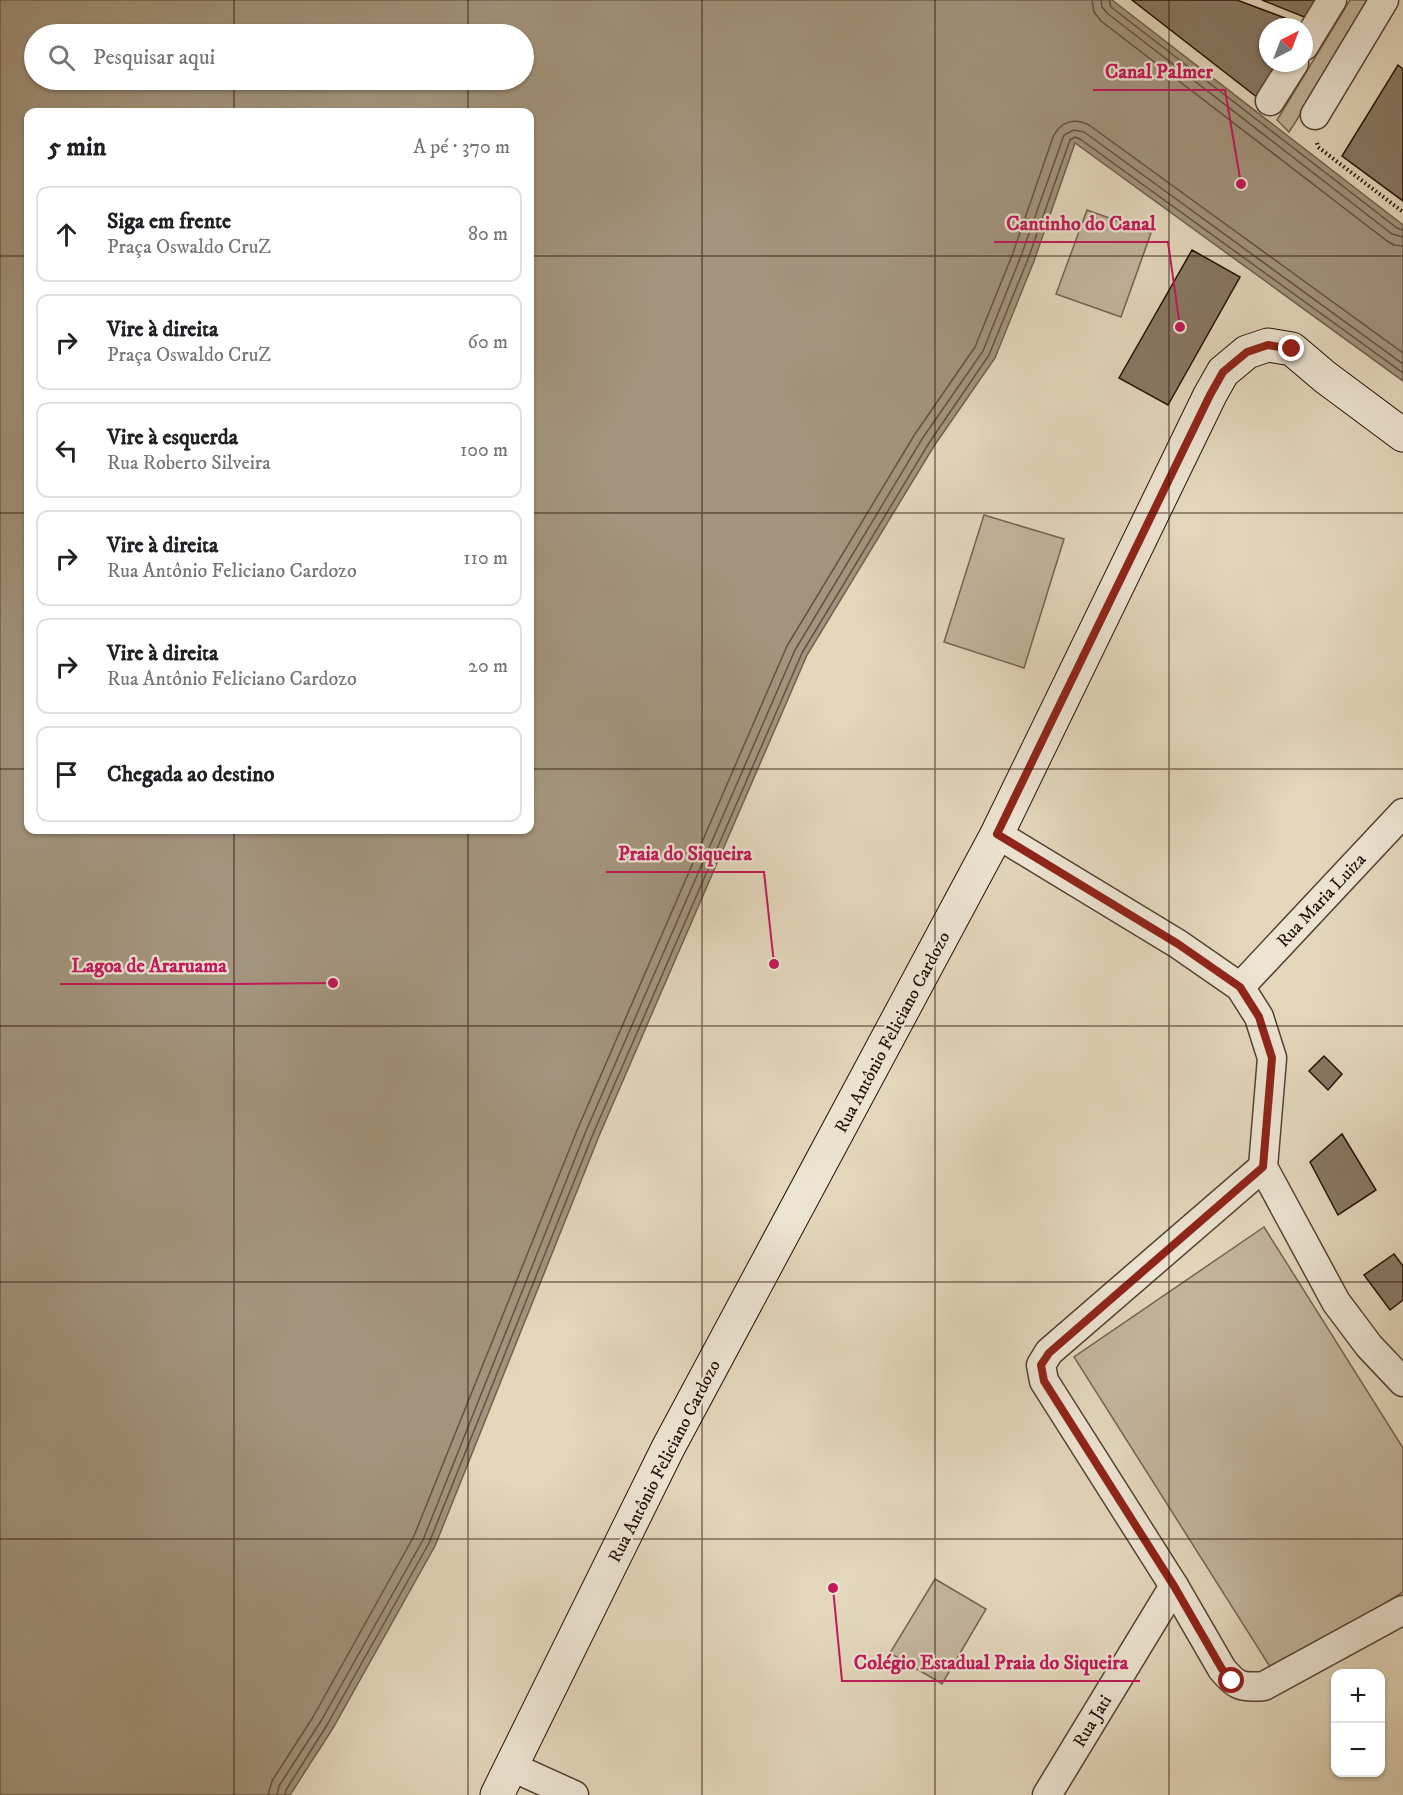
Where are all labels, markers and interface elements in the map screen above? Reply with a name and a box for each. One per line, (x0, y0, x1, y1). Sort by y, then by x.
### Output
north arrow (1259, 18, 1313, 72)
search box (24, 24, 534, 90)
icon: search (45, 41, 78, 74)
text: Pesquisar aqui (93, 44, 215, 71)
callout: Canal Palmer (1093, 52, 1225, 90)
text: Canal Palmer (1105, 60, 1213, 85)
text: 5 min (48, 131, 106, 164)
text: A pé · 370 m (413, 135, 510, 160)
callout: Cantinho do Canal (994, 204, 1168, 242)
text: Siga em frente (107, 208, 231, 235)
text: Cantinho do Canal (1006, 212, 1157, 237)
icon: ahead (50, 218, 83, 251)
text: 80 m (468, 222, 508, 247)
text: Praça Oswaldo CruZ (107, 235, 271, 260)
text: Vire à direita (107, 316, 218, 343)
icon: right (50, 326, 83, 359)
text: 60 m (468, 330, 508, 355)
route end (1278, 335, 1304, 361)
text: Praça Oswaldo CruZ (107, 343, 271, 368)
text: Vire à esquerda (107, 424, 238, 451)
icon: left (50, 434, 83, 467)
text: 100 m (460, 438, 508, 463)
text: Rua Roberto Silveira (107, 451, 271, 476)
text: Vire à direita (107, 532, 218, 559)
icon: right (50, 542, 83, 575)
text: 110 m (463, 546, 508, 571)
text: Rua Antônio Feliciano Cardozo (107, 559, 357, 584)
text: Vire à direita (107, 640, 218, 667)
icon: right (50, 650, 83, 683)
text: 20 m (468, 654, 508, 679)
text: Rua Antônio Feliciano Cardozo (107, 667, 357, 692)
icon: arrive (50, 758, 83, 791)
text: Chegada ao destino (107, 761, 274, 788)
callout: Praia do Siqueira (606, 834, 764, 872)
text: Praia do Siqueira (618, 842, 753, 867)
street label: Rua Maria Luiza (1272, 849, 1371, 952)
street label: Rua Antônio Feliciano Cardozo (830, 928, 955, 1137)
callout: Lagoa de Araruama (60, 946, 239, 984)
text: Lagoa de Araruama (71, 954, 227, 979)
street label: Rua Antônio Feliciano Cardozo (604, 1356, 726, 1567)
callout: Colégio Estadual Praia do Siqueira (842, 1643, 1140, 1681)
text: Colégio Estadual Praia do Siqueira (854, 1651, 1129, 1676)
route start (1218, 1667, 1244, 1693)
map controls (1331, 1669, 1385, 1777)
button: + (1331, 1669, 1385, 1723)
street label: Rua Jati (1069, 1691, 1117, 1752)
button: − (1331, 1723, 1385, 1777)

